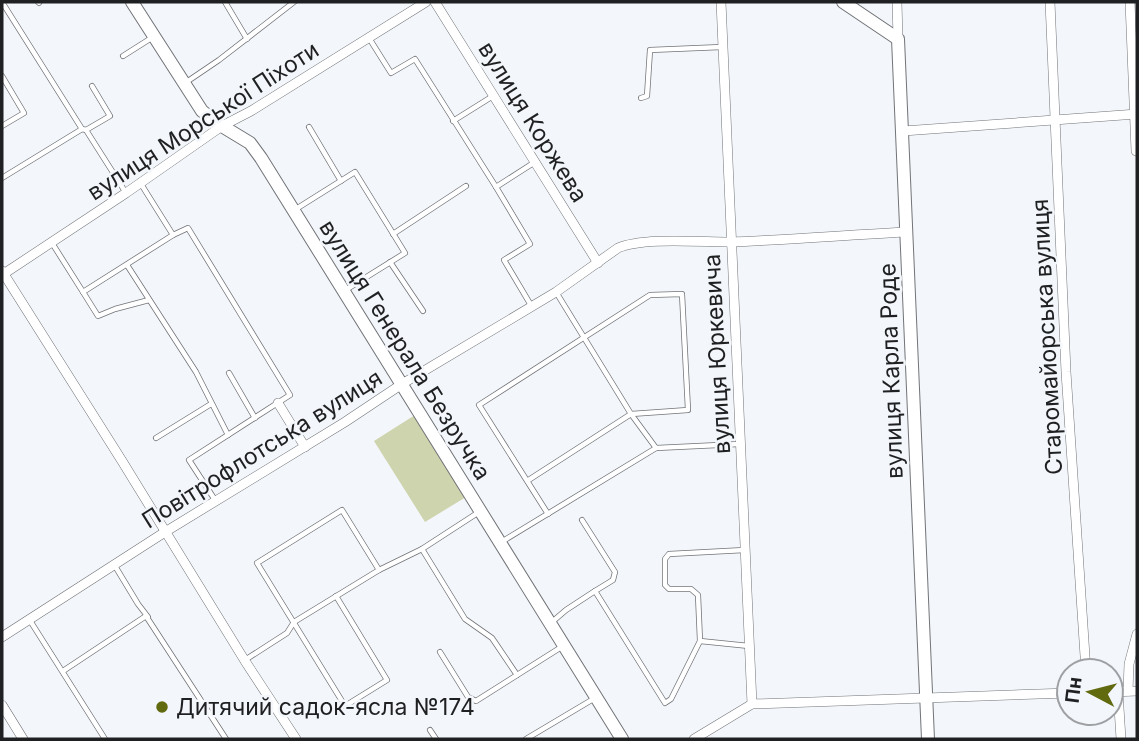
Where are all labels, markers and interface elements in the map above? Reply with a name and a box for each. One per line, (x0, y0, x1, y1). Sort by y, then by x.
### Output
street label: вулиця Морської Піхоти (82, 36, 324, 206)
street label: вулиця Коржева (472, 37, 594, 207)
street label: Старомайорська вулиця (1026, 198, 1068, 476)
street label: вулиця Генерала Безручка (313, 215, 497, 485)
street label: вулиця Юркевича (698, 253, 736, 455)
street label: вулиця Карла Роде (873, 263, 909, 479)
street label: Повітрофлотська вулиця (137, 364, 387, 534)
north arrow (1055, 657, 1125, 727)
text: Пн (1061, 676, 1087, 704)
place label: Дитячий садок-ясла №174 (176, 693, 475, 721)
marker: Дитячий садок-ясла №174 (154, 699, 170, 715)

